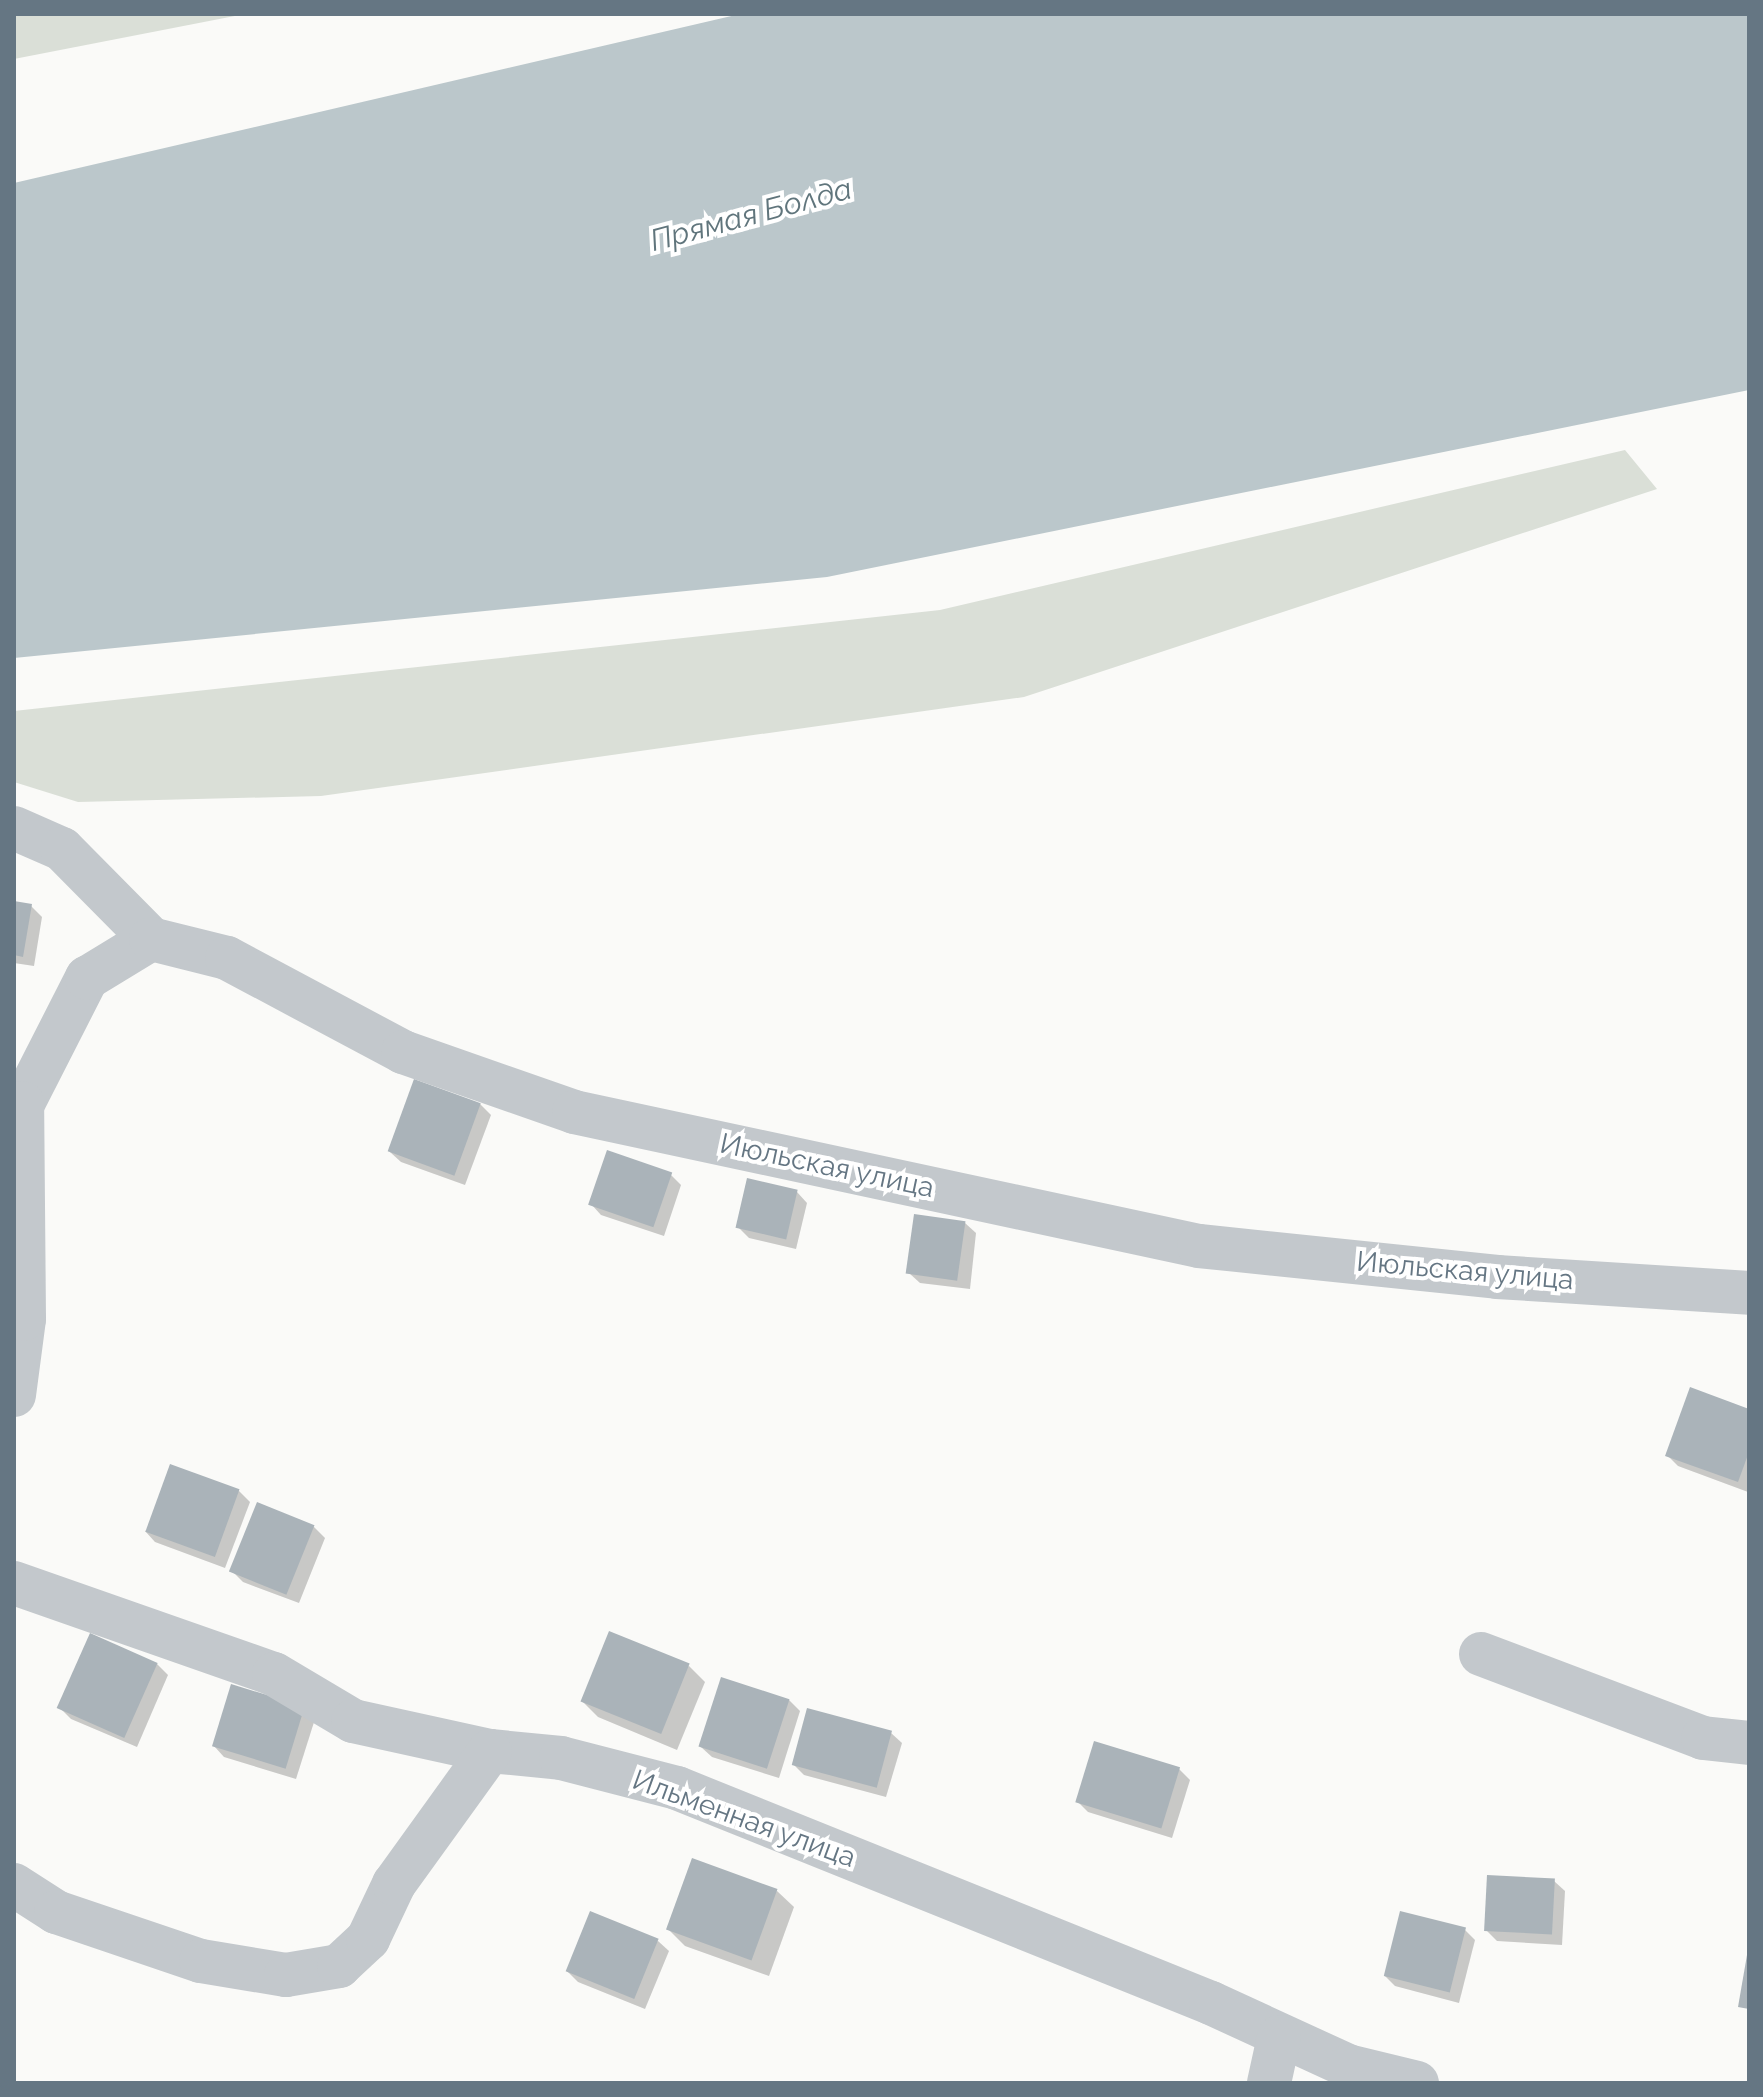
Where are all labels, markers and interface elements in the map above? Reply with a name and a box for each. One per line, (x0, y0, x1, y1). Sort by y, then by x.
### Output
water label: Прямая Болда (646, 171, 856, 259)
street label: Июльская улица (717, 1127, 937, 1205)
street label: Июльская улица (1355, 1245, 1575, 1297)
street label: Ильменная улица (628, 1763, 860, 1875)

